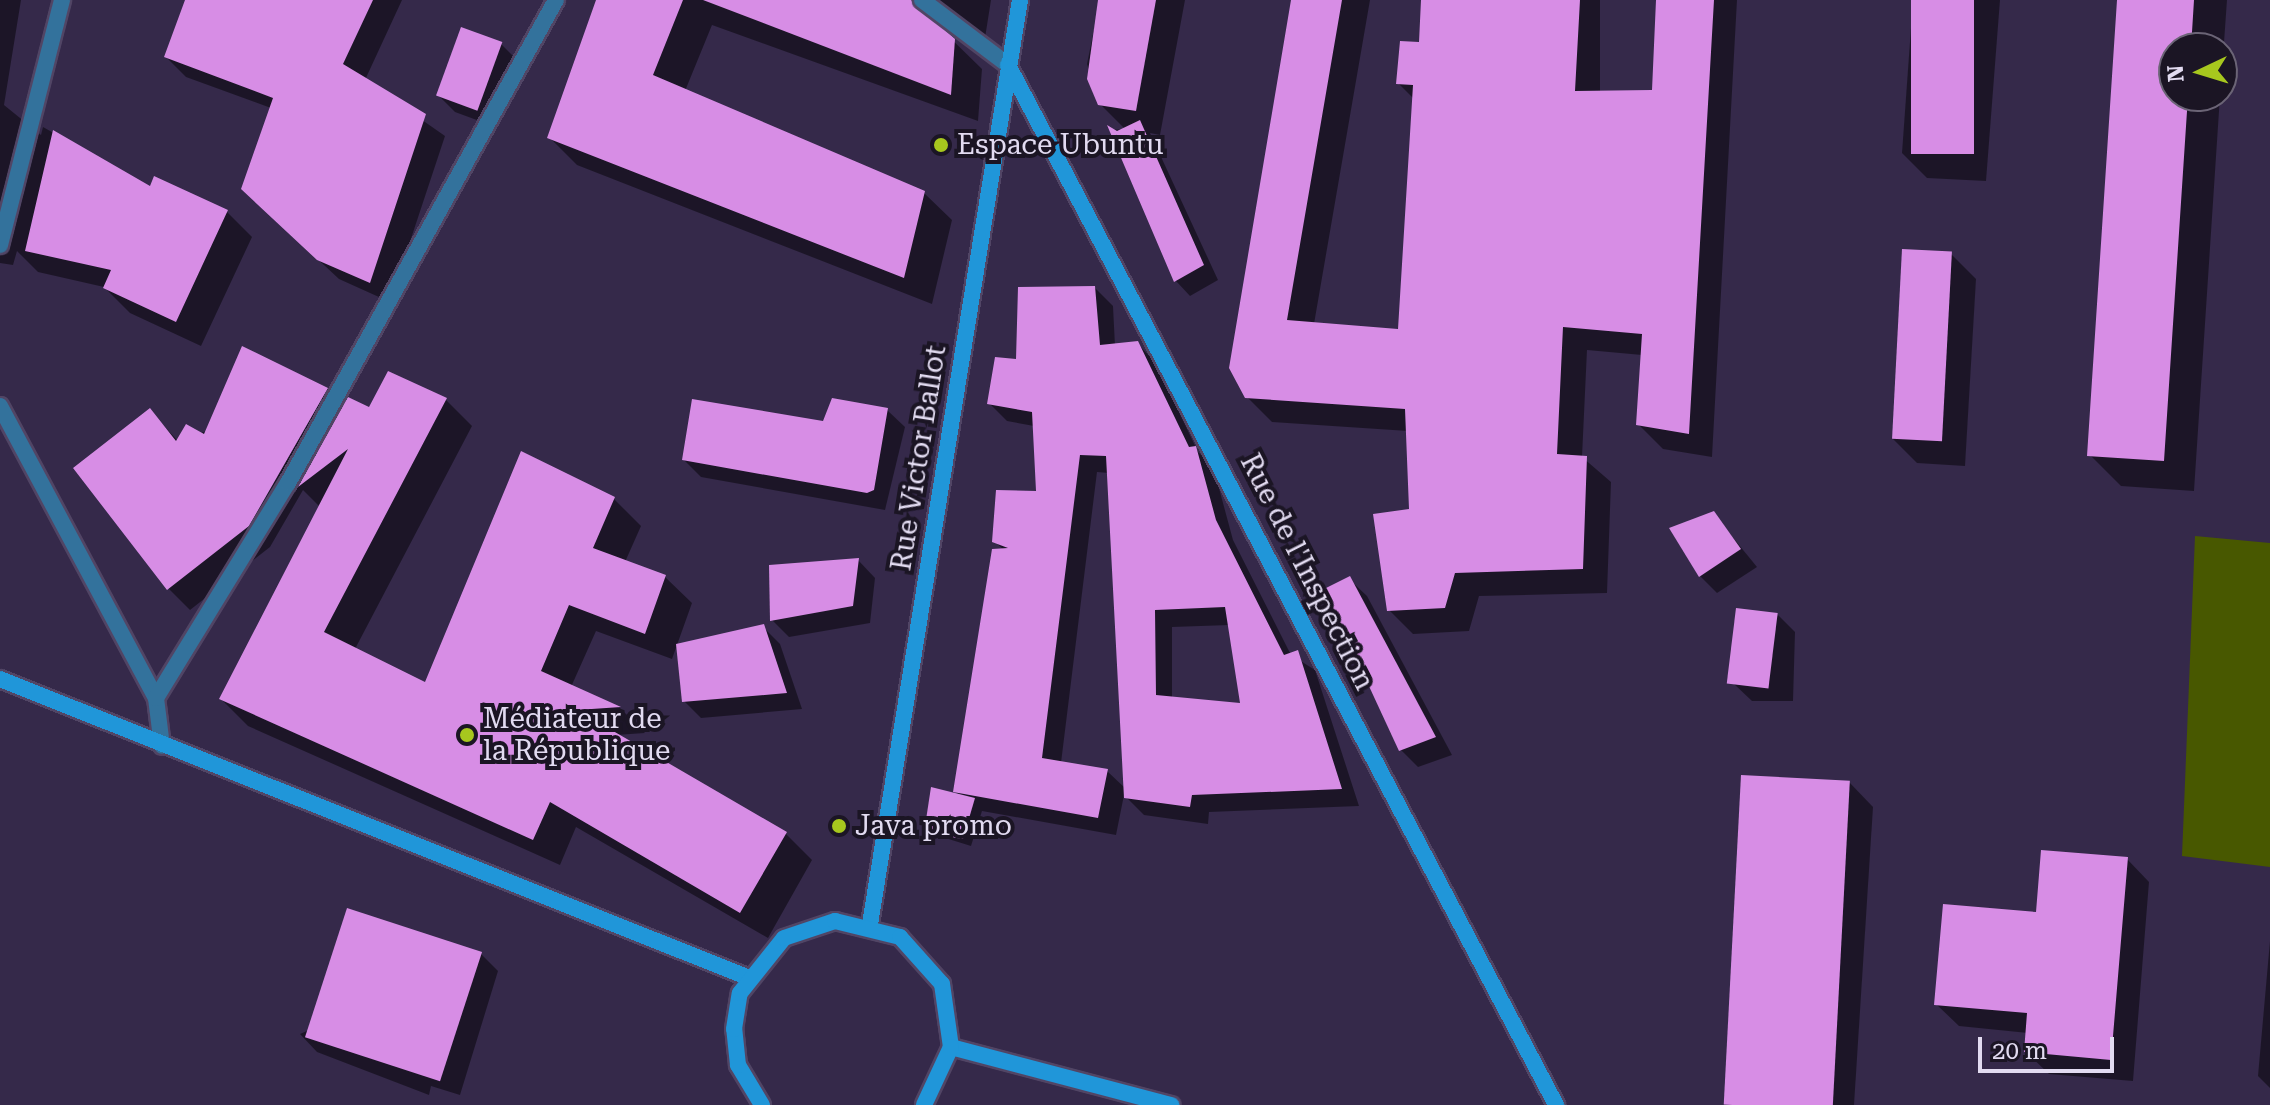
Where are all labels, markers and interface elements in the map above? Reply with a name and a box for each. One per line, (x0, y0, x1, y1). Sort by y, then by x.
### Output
north arrow (2158, 32, 2238, 112)
text: N (2162, 64, 2189, 83)
place label: Espace Ubuntu (957, 128, 1164, 162)
marker: Espace Ubuntu (932, 136, 950, 154)
street label: Rue Victor Ballot (885, 343, 953, 573)
street label: Rue de l'Inspection (1233, 448, 1381, 696)
place label: Médiateur de la République (483, 702, 670, 768)
marker: Médiateur de la République (458, 726, 476, 744)
place label: Java promo (855, 809, 1012, 843)
marker: Java promo (830, 817, 848, 835)
scale bar (1982, 1021, 2118, 1071)
text: 20 m (1992, 1037, 2047, 1065)

